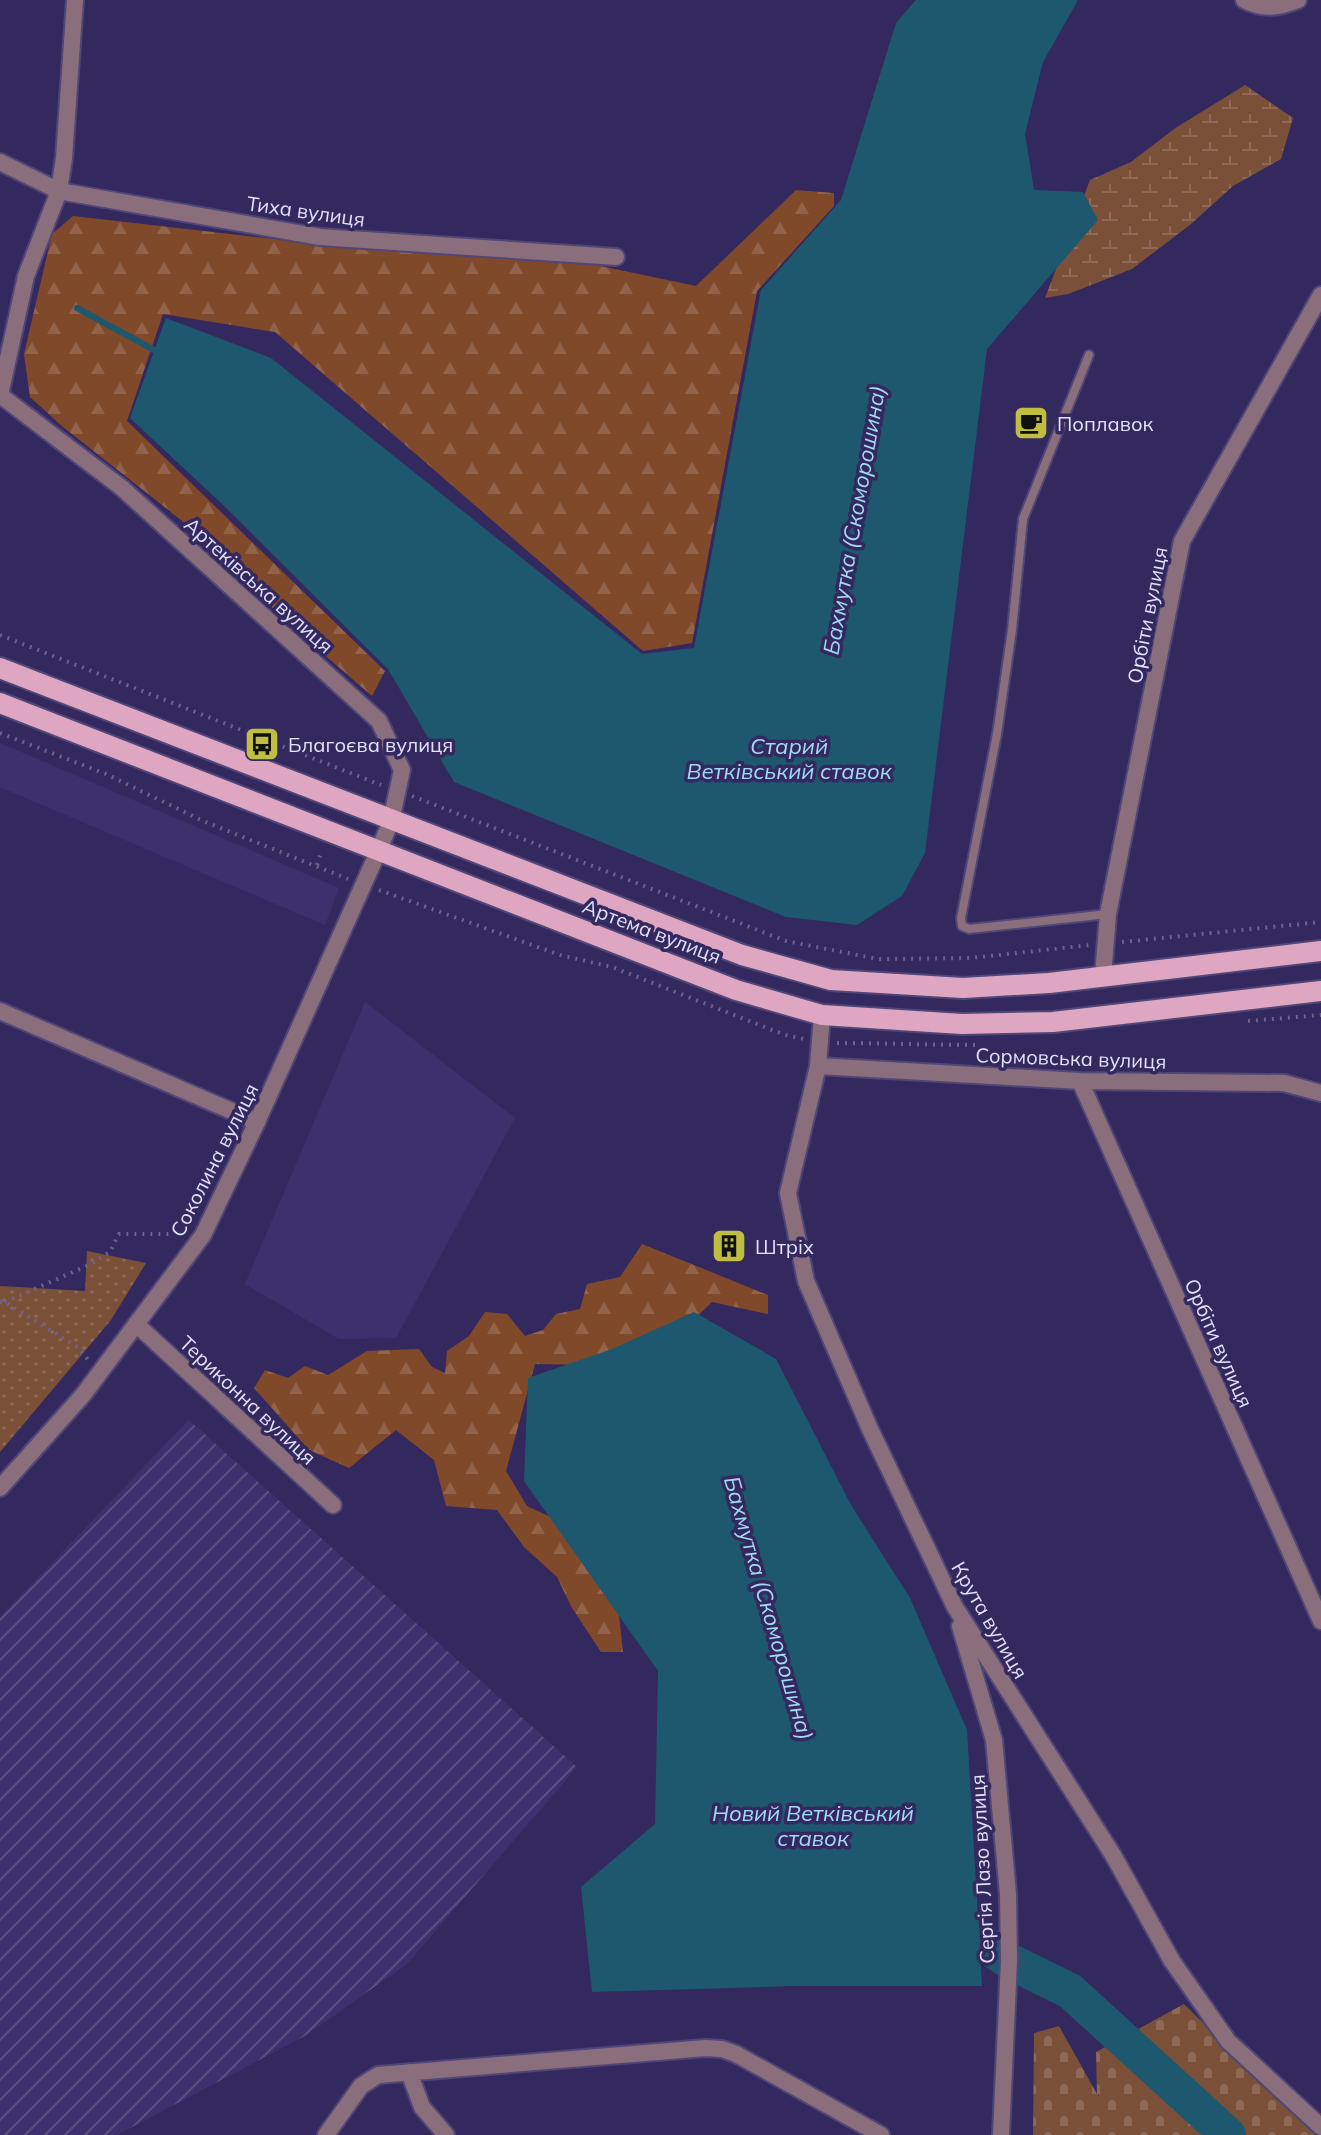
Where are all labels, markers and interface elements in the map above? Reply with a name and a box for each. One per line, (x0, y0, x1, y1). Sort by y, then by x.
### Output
street label: Тиха вулиця (245, 190, 367, 232)
water label: Бахмутка (Скоморошина) (817, 383, 891, 657)
cafe icon: Поплавок (1012, 404, 1050, 442)
place label: Поплавок (1057, 411, 1154, 436)
street label: Артеківська вулиця (180, 512, 338, 658)
street label: Орбіти вулиця (1121, 545, 1173, 685)
bus stop icon: Благоєва вулиця (243, 725, 281, 763)
place label: Благоєва вулиця (288, 732, 453, 757)
water label: Старий Ветківський ставок (686, 732, 893, 785)
street label: Артема вулиця (579, 893, 725, 969)
street label: Сормовська вулиця (975, 1042, 1167, 1074)
street label: Соколина вулиця (165, 1079, 263, 1241)
building icon: Штріх (710, 1227, 748, 1265)
place label: Штріх (755, 1234, 814, 1259)
street label: Орбіти вулиця (1179, 1275, 1259, 1411)
street label: Териконна вулиця (175, 1330, 321, 1470)
water label: Бахмутка (Скоморошина) (718, 1473, 820, 1743)
street label: Крута вулиця (946, 1557, 1034, 1683)
street label: Сергія Лазо вулиця (965, 1774, 999, 1964)
water label: Новий Ветківський ставок (712, 1799, 914, 1852)

